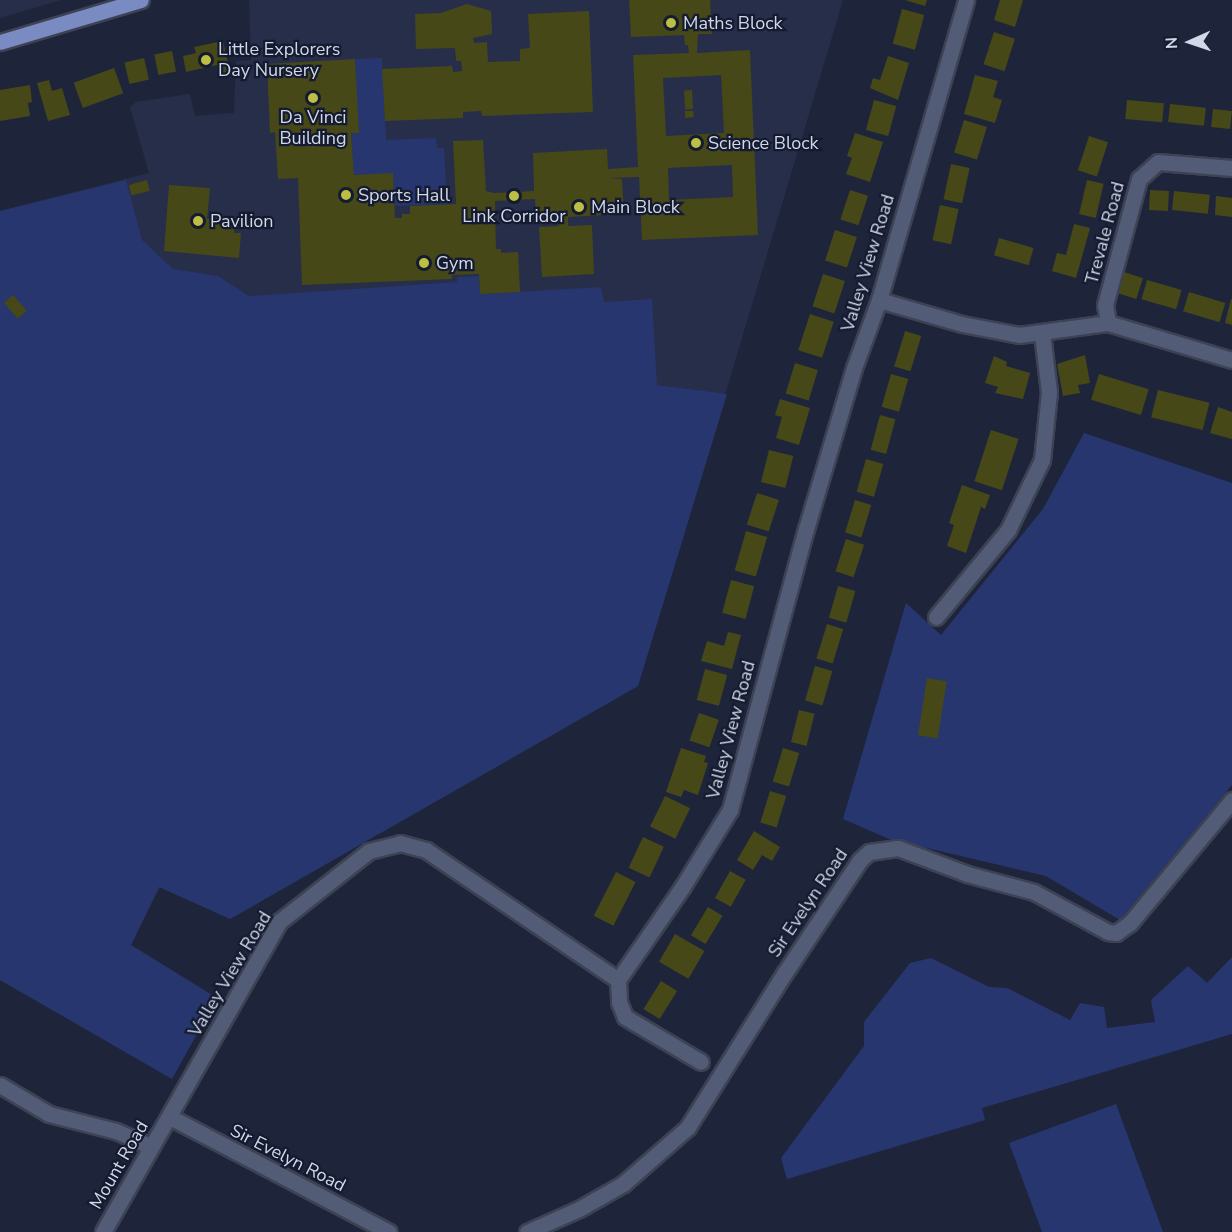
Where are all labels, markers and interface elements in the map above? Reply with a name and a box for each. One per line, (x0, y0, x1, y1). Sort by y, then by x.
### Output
place label: Maths Block (683, 12, 782, 34)
north arrow (1160, 12, 1220, 72)
marker: Maths Block (664, 16, 678, 30)
text: N (1161, 36, 1183, 49)
place label: Little Explorers Day Nursery (218, 39, 340, 82)
marker: Little Explorers Day Nursery (199, 53, 213, 67)
marker: Da Vinci Building (306, 91, 320, 105)
place label: Da Vinci Building (279, 107, 347, 150)
place label: Science Block (708, 132, 818, 154)
marker: Science Block (689, 136, 703, 150)
street label: Trevale Road (1081, 179, 1129, 287)
place label: Sports Hall (358, 184, 450, 206)
marker: Sports Hall (339, 188, 353, 202)
marker: Link Corridor (507, 189, 521, 203)
street label: Valley View Road (837, 192, 899, 334)
place label: Main Block (591, 196, 680, 218)
marker: Main Block (572, 200, 586, 214)
place label: Link Corridor (462, 205, 566, 227)
place label: Pavilion (210, 210, 274, 232)
marker: Pavilion (191, 214, 205, 228)
place label: Gym (436, 252, 474, 274)
marker: Gym (417, 256, 431, 270)
street label: Valley View Road (702, 658, 760, 802)
street label: Sir Evelyn Road (764, 845, 852, 961)
street label: Valley View Road (184, 907, 276, 1041)
street label: Mount Road (85, 1117, 153, 1213)
street label: Sir Evelyn Road (227, 1120, 349, 1196)

